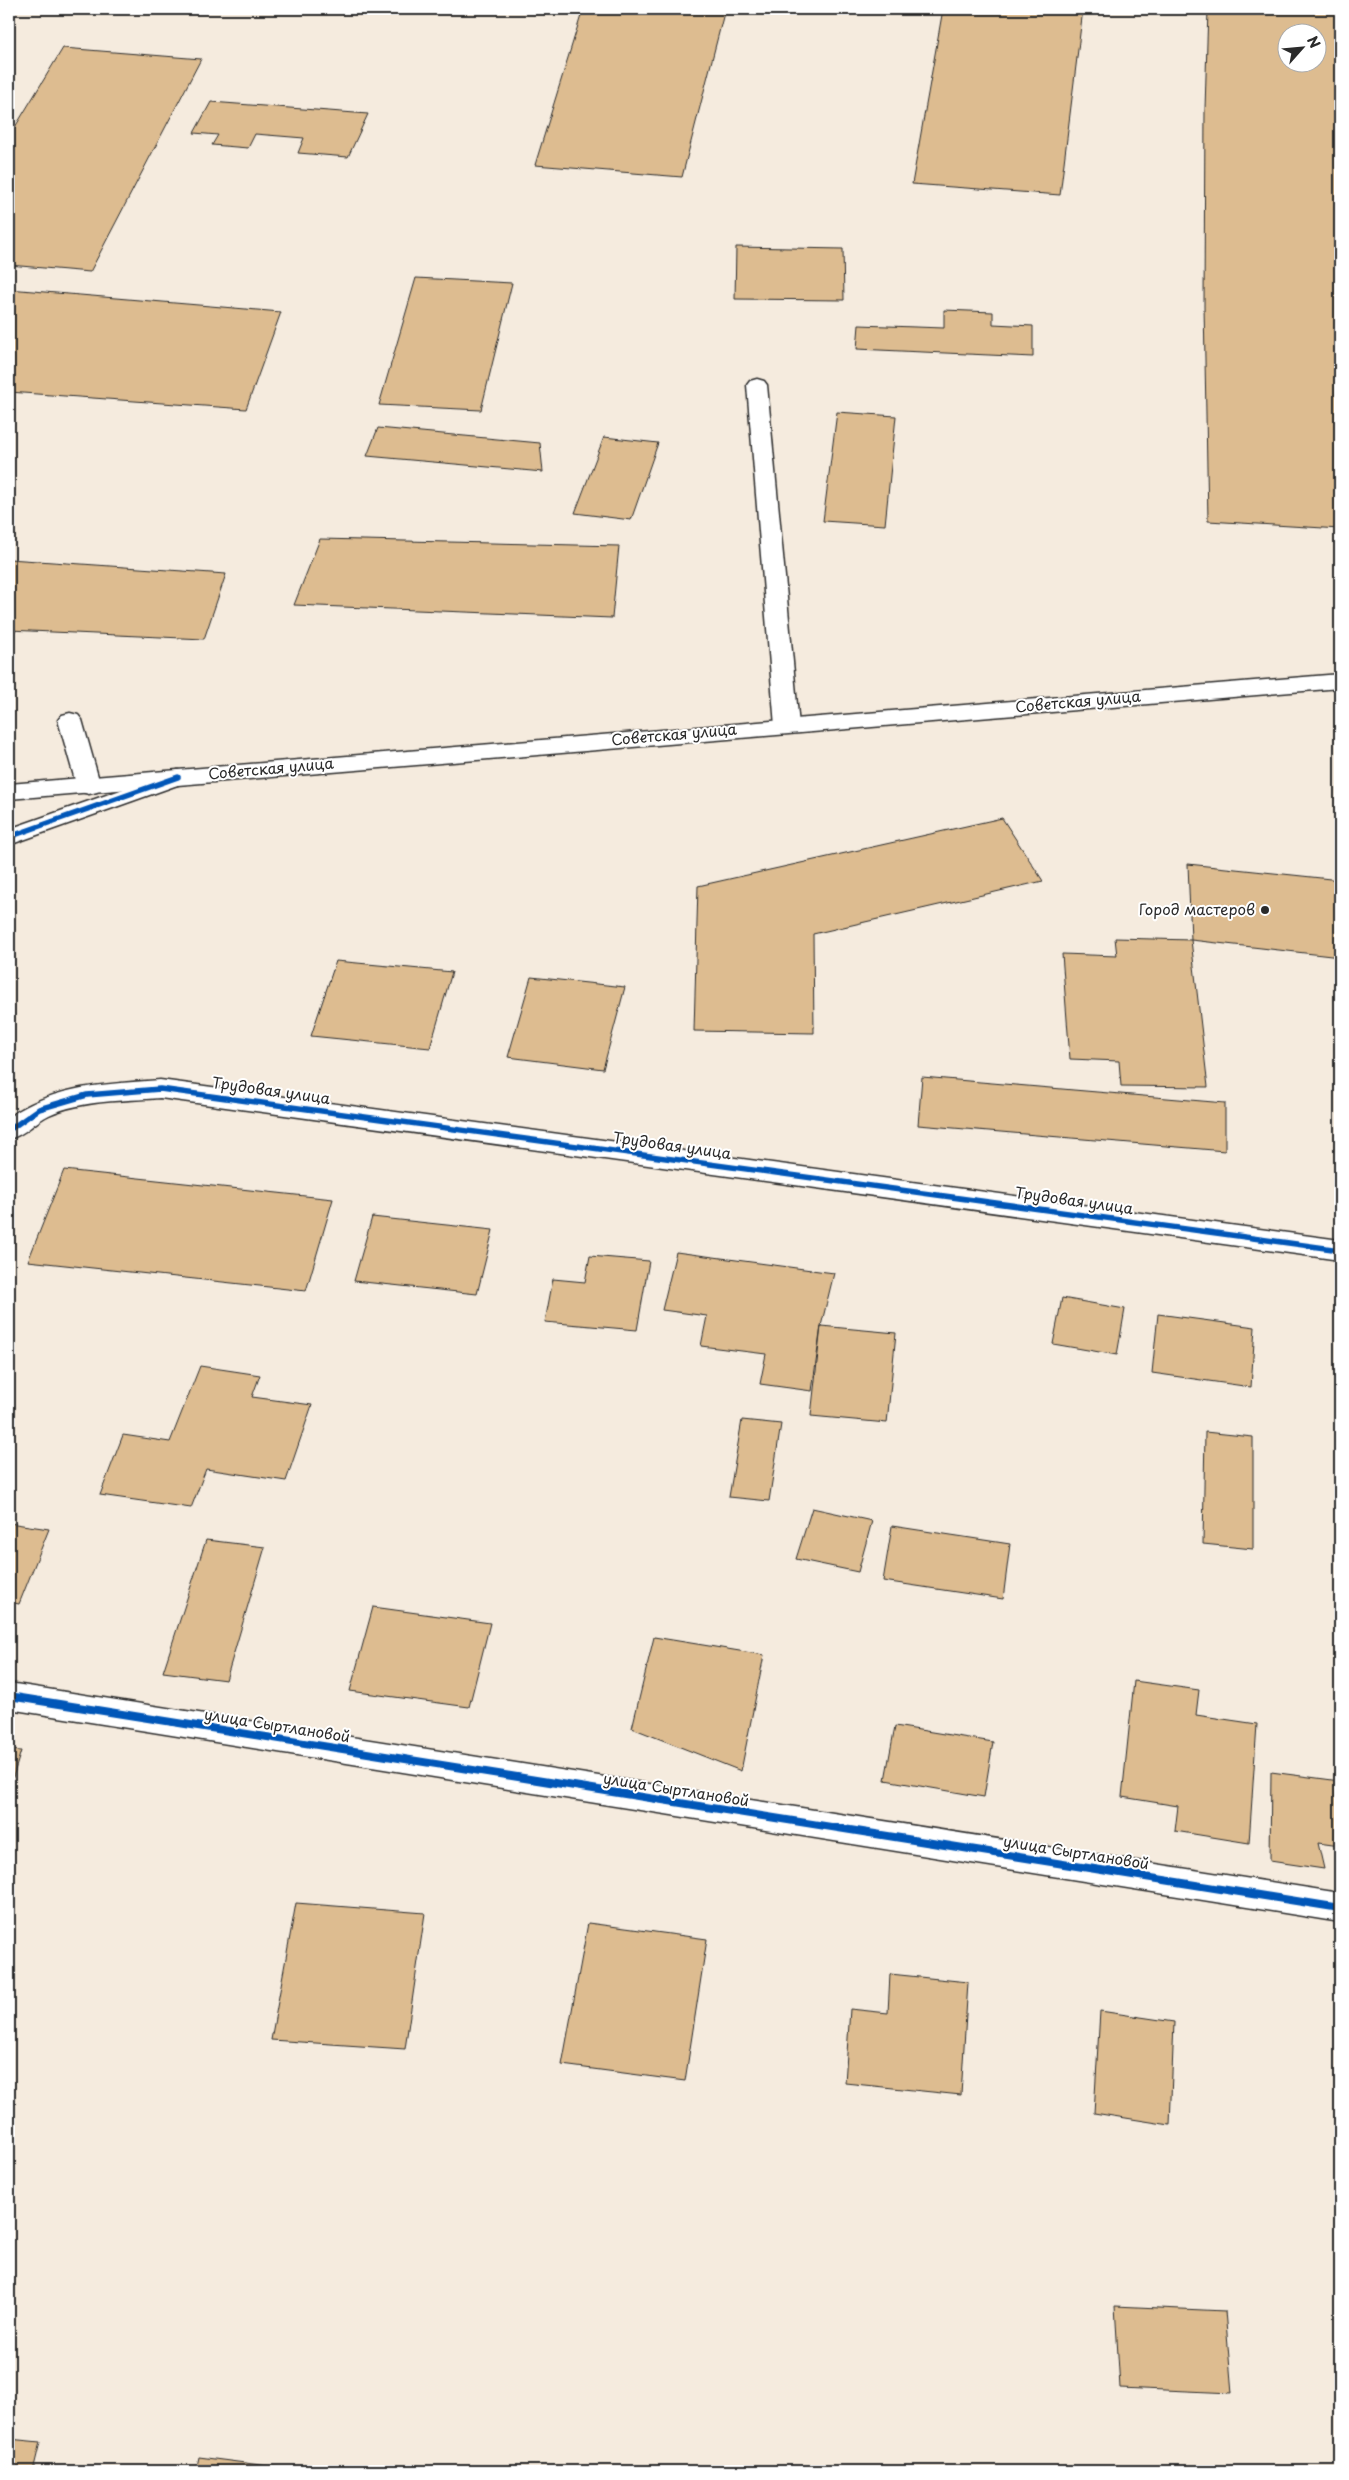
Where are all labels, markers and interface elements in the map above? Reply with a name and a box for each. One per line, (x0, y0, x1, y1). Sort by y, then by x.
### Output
north arrow (1276, 22, 1326, 72)
text: N (1302, 32, 1326, 52)
street label: Советская улица (1014, 684, 1142, 717)
street label: Советская улица (610, 717, 738, 750)
street label: Советская улица (207, 751, 335, 784)
place label: Город мастеров (1139, 897, 1255, 920)
marker: Город мастеров (1259, 904, 1271, 916)
street label: Трудовая улица (211, 1070, 332, 1109)
street label: Трудовая улица (612, 1125, 733, 1164)
street label: Трудовая улица (1014, 1180, 1135, 1219)
street label: улица Сыртлановой (203, 1702, 352, 1747)
street label: улица Сыртлановой (602, 1766, 751, 1811)
street label: улица Сыртлановой (1002, 1829, 1151, 1874)

